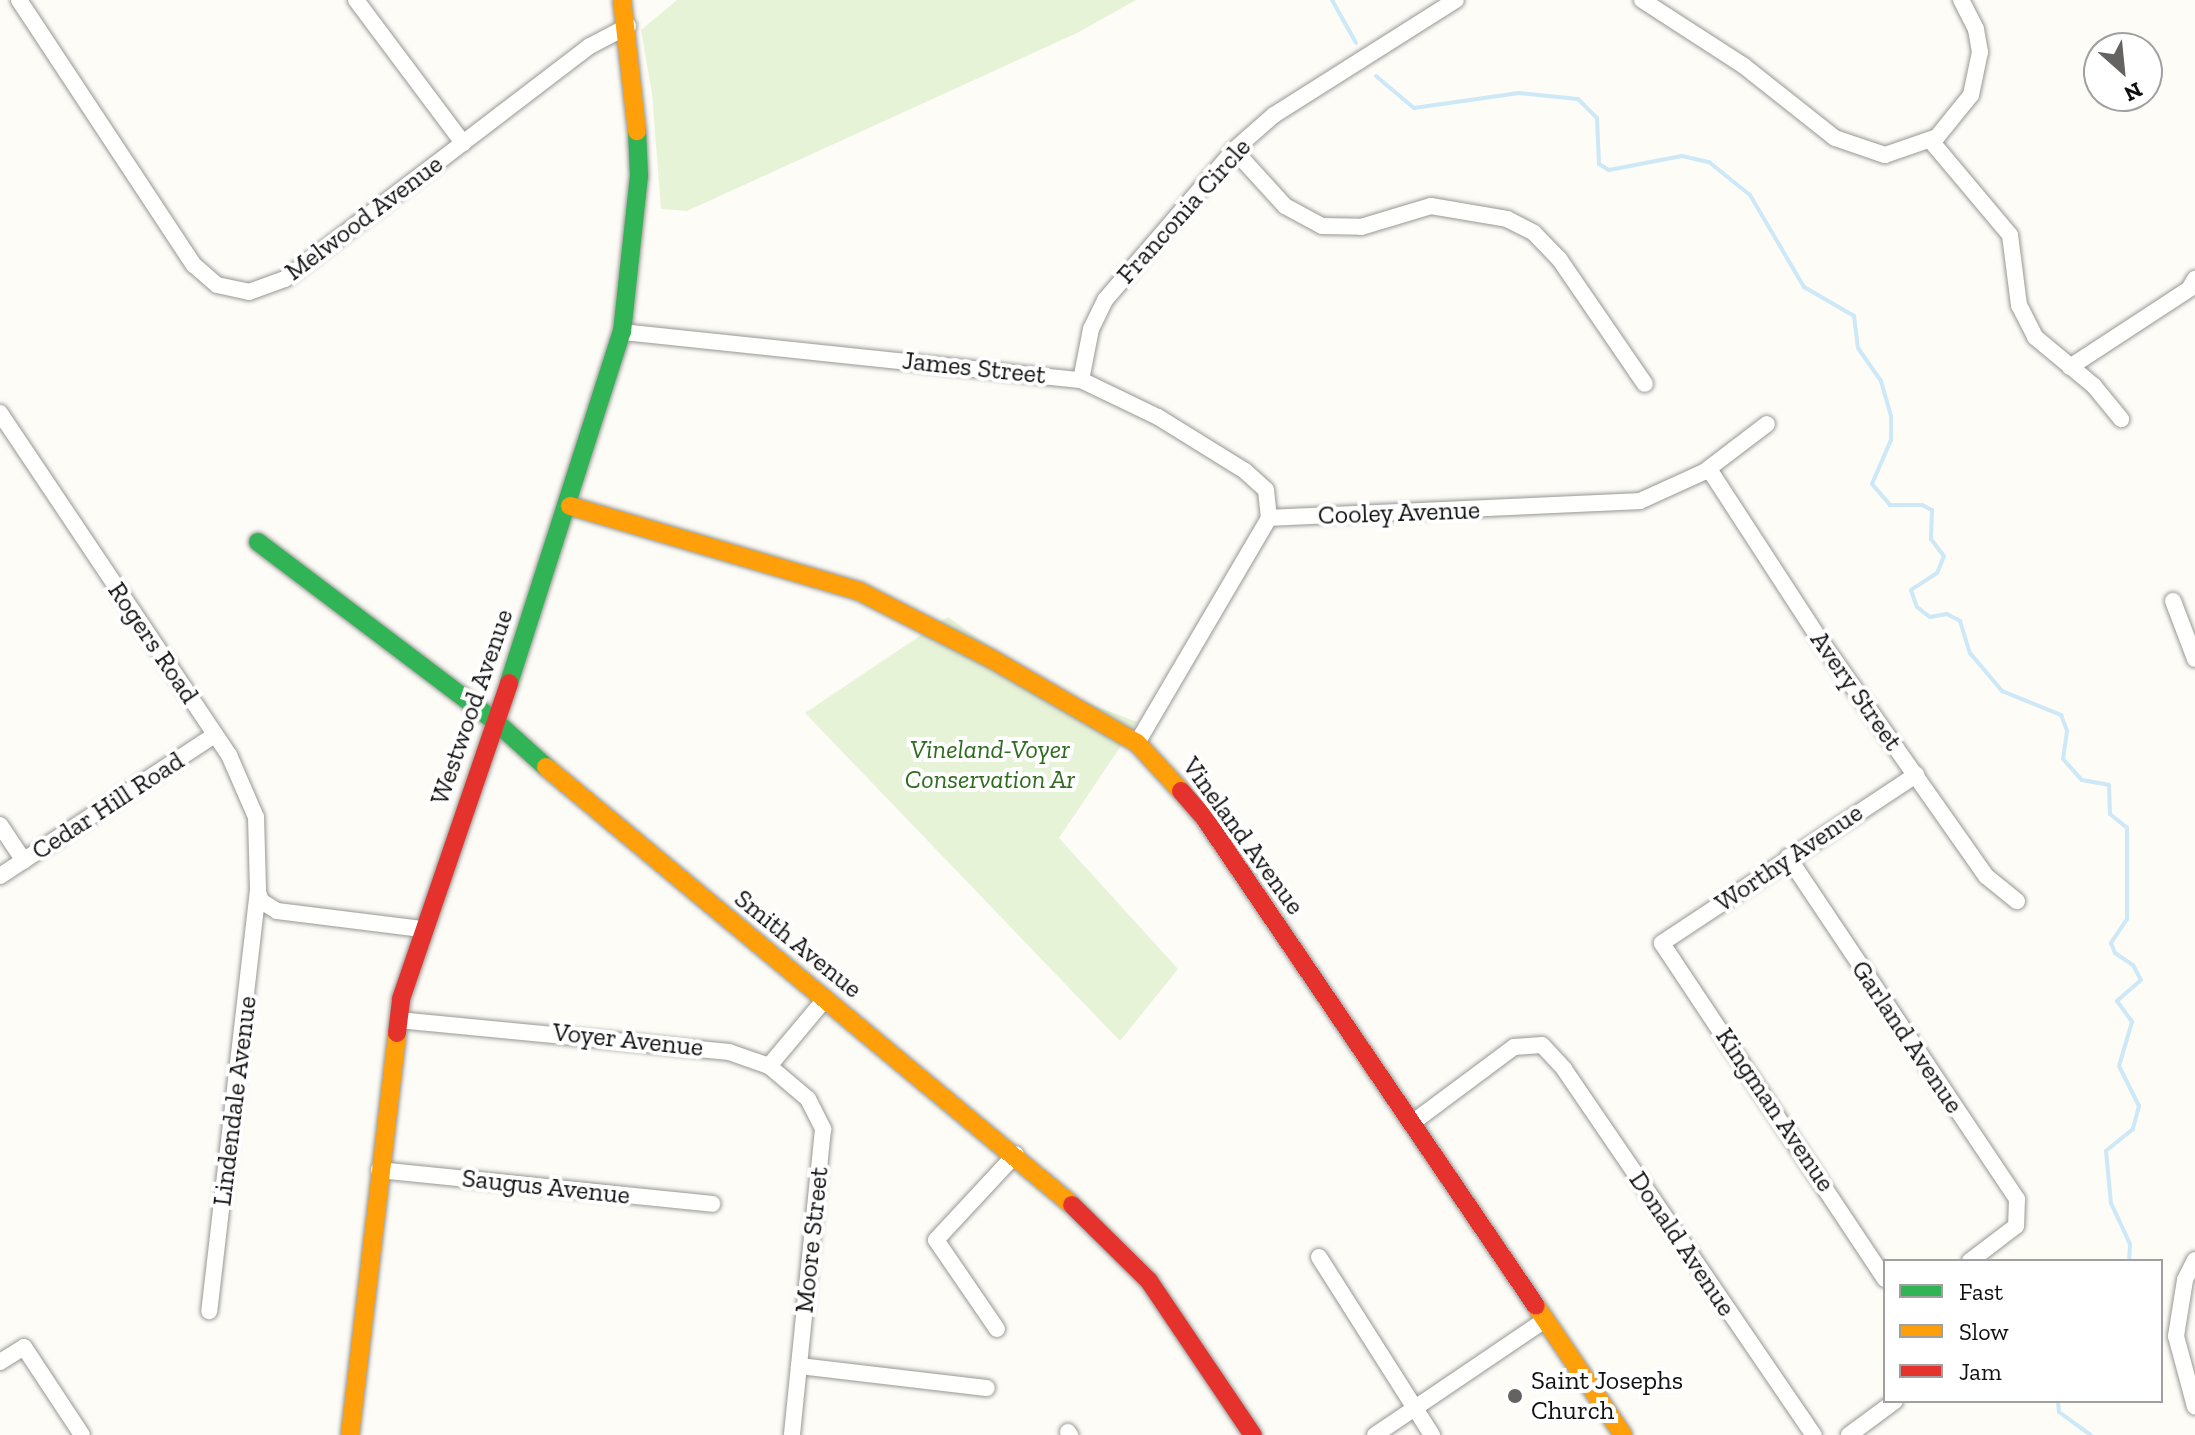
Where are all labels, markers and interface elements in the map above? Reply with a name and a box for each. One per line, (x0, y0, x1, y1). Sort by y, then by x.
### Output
north arrow (2083, 32, 2163, 112)
text: N (2120, 76, 2147, 108)
street label: Franconia Circle (1111, 132, 1257, 290)
street label: Melwood Avenue (279, 148, 449, 288)
street label: James Street (901, 345, 1047, 391)
street label: Cooley Avenue (1317, 495, 1481, 531)
street label: Rogers Road (101, 576, 205, 710)
street label: Westwood Avenue (424, 605, 520, 809)
street label: Avery Street (1803, 625, 1909, 757)
park label: Vineland-Voyer Conservation Ar (904, 734, 1076, 796)
street label: Cedar Hill Road (26, 745, 190, 867)
street label: Vineland Avenue (1175, 751, 1311, 921)
street label: Worthy Avenue (1709, 797, 1869, 919)
street label: Smith Avenue (728, 883, 868, 1005)
street label: Garland Avenue (1844, 954, 1970, 1120)
street label: Lindendale Avenue (207, 994, 263, 1208)
street label: Voyer Avenue (551, 1017, 705, 1063)
street label: Kingman Avenue (1709, 1022, 1841, 1198)
street label: Saugus Avenue (460, 1163, 632, 1211)
street label: Moore Street (789, 1165, 835, 1315)
street label: Donald Avenue (1622, 1165, 1742, 1323)
legend (1883, 1259, 2163, 1403)
text: Fast (1959, 1277, 2003, 1306)
text: Slow (1959, 1317, 2009, 1346)
text: Jam (1959, 1357, 2002, 1386)
place label: Saint Josephs Church (1531, 1365, 1684, 1426)
marker: Saint Josephs Church (1506, 1387, 1524, 1405)

